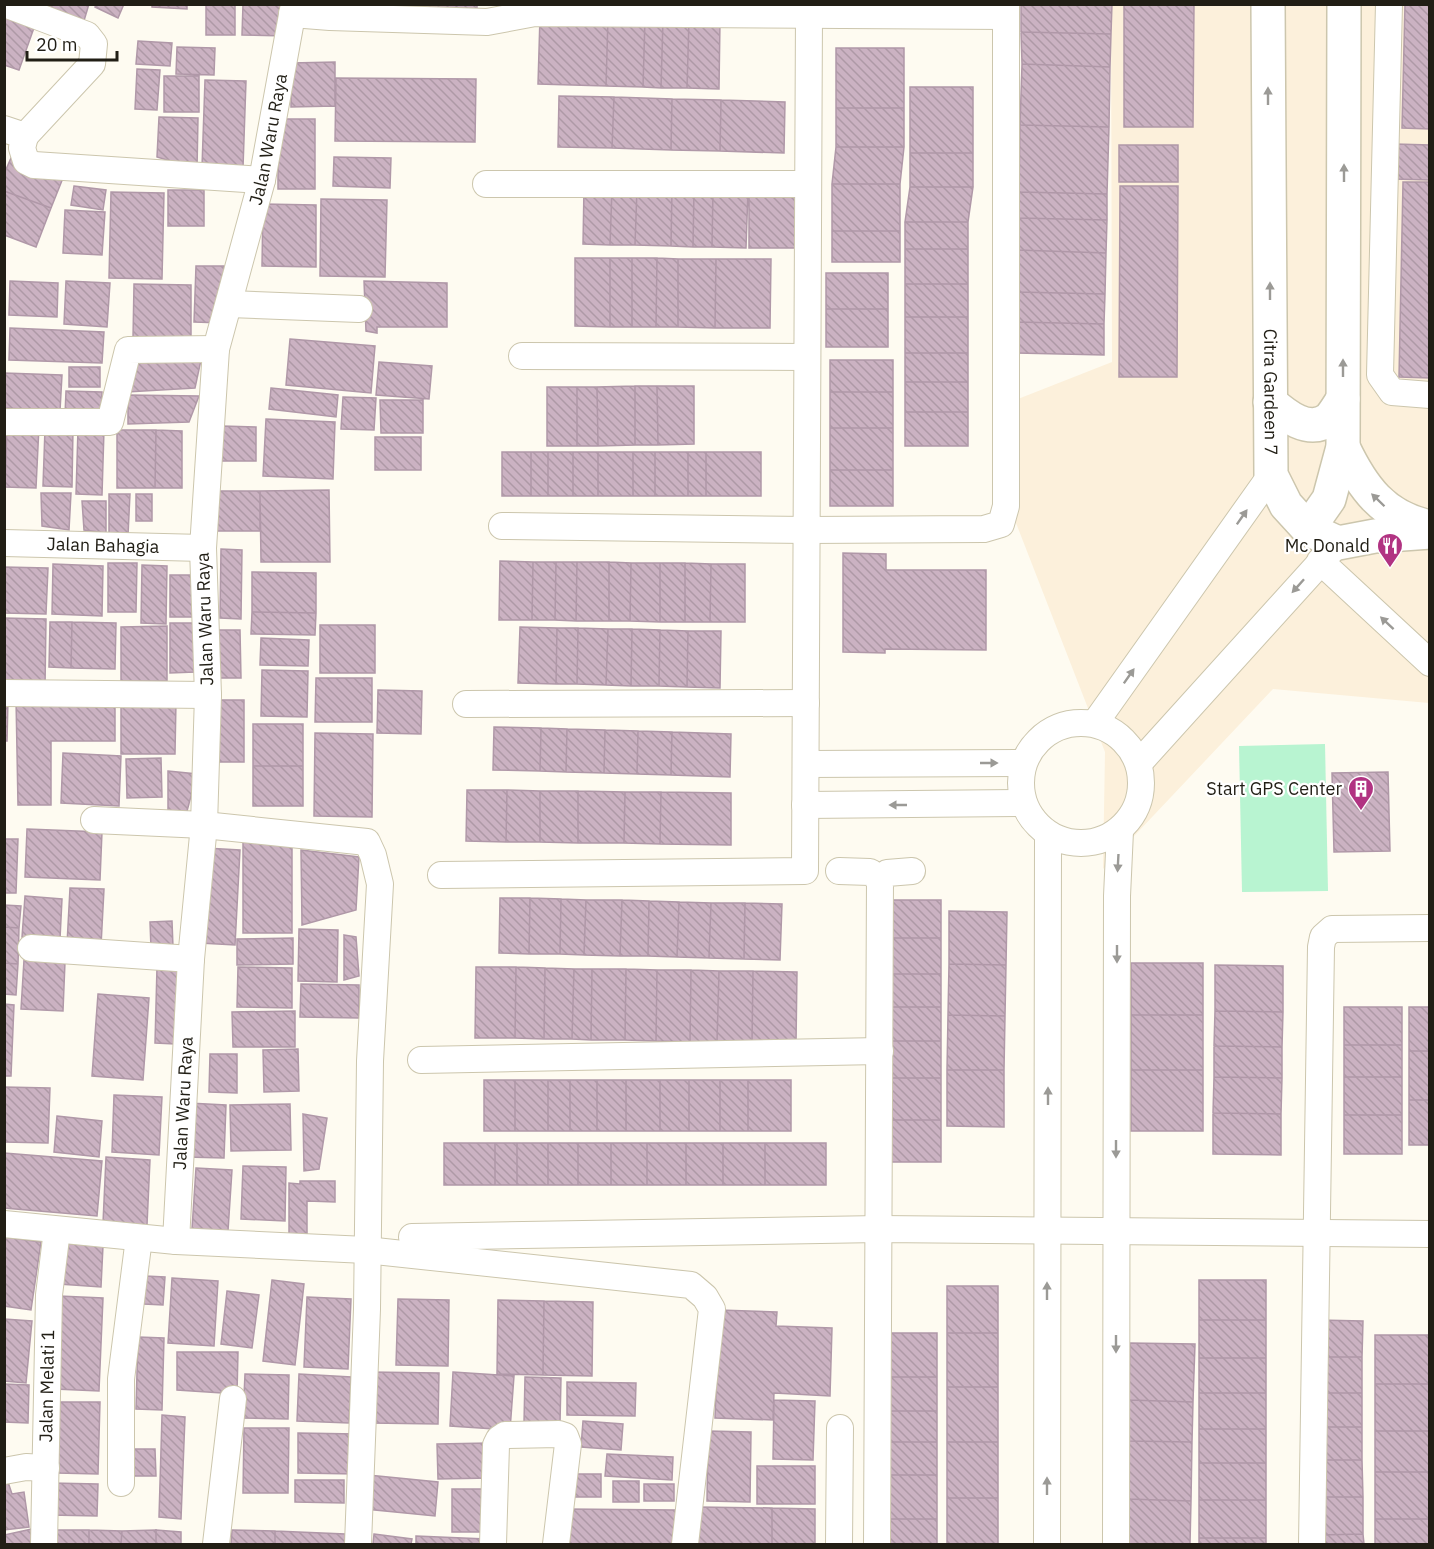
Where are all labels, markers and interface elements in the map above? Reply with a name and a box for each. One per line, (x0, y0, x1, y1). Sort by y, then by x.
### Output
scale bar (27, 24, 117, 62)
text: 20 m (36, 33, 78, 56)
street label: Jalan Waru Raya (244, 71, 292, 208)
one-way arrow (1263, 86, 1273, 105)
one-way arrow (1339, 163, 1349, 182)
one-way arrow (1265, 281, 1275, 300)
street label: Citra Gardeen 7 (1259, 329, 1283, 455)
one-way arrow (1338, 358, 1348, 377)
one-way arrow (1372, 494, 1386, 508)
one-way arrow (1236, 509, 1248, 525)
restaurant icon: Mc Donald (1375, 531, 1405, 569)
street label: Jalan Bahagia (46, 532, 160, 558)
place label: Mc Donald (1285, 534, 1370, 557)
street label: Jalan Waru Raya (191, 552, 218, 686)
one-way arrow (1292, 578, 1305, 593)
one-way arrow (1379, 616, 1394, 630)
one-way arrow (1123, 668, 1135, 684)
one-way arrow (979, 758, 998, 768)
building icon: Start GPS Center (1346, 774, 1376, 812)
place label: Start GPS Center (1206, 777, 1342, 800)
one-way arrow (888, 800, 907, 810)
one-way arrow (1114, 854, 1123, 873)
one-way arrow (1112, 945, 1122, 964)
street label: Jalan Waru Raya (168, 1035, 198, 1171)
one-way arrow (1043, 1087, 1053, 1106)
one-way arrow (1111, 1140, 1121, 1159)
one-way arrow (1042, 1281, 1052, 1300)
street label: Jalan Melati 1 (34, 1329, 59, 1443)
one-way arrow (1111, 1335, 1121, 1354)
one-way arrow (1042, 1476, 1052, 1495)

